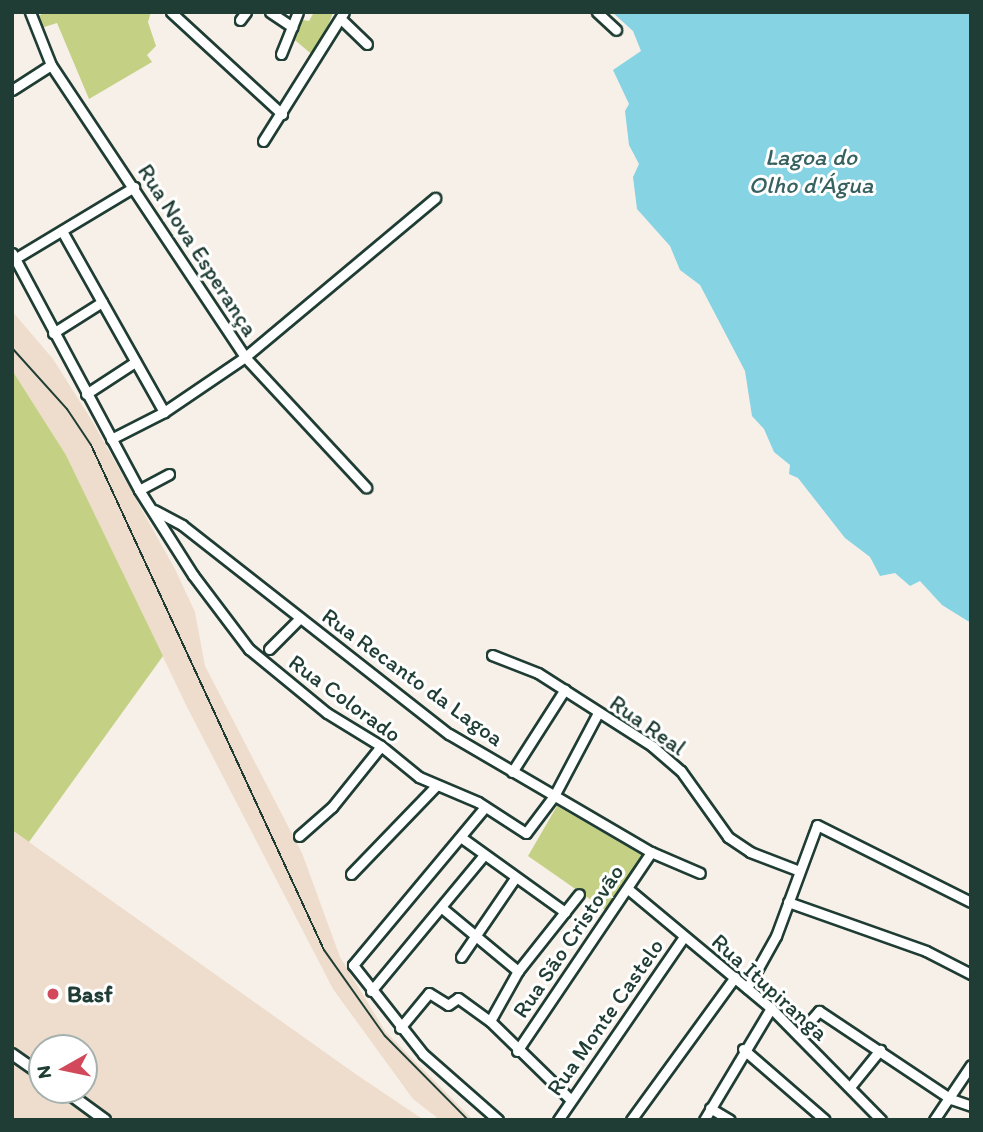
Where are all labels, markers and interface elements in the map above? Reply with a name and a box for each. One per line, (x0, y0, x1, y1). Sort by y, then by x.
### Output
water label: Lagoa do Olho d'Água (749, 143, 873, 199)
street label: Rua Nova Esperança (132, 159, 264, 341)
street label: Rua Recanto da Lagoa (317, 602, 509, 752)
street label: Rua Colorado (283, 648, 407, 748)
street label: Rua Real (605, 689, 691, 761)
street label: Rua São Cristovão (506, 859, 630, 1023)
street label: Rua Itupiranga (706, 927, 834, 1047)
street label: Rua Monte Castelo (541, 933, 669, 1101)
place label: Basf (67, 980, 113, 1008)
marker: Basf (45, 986, 61, 1002)
north arrow (28, 1034, 98, 1104)
text: N (31, 1064, 56, 1080)

